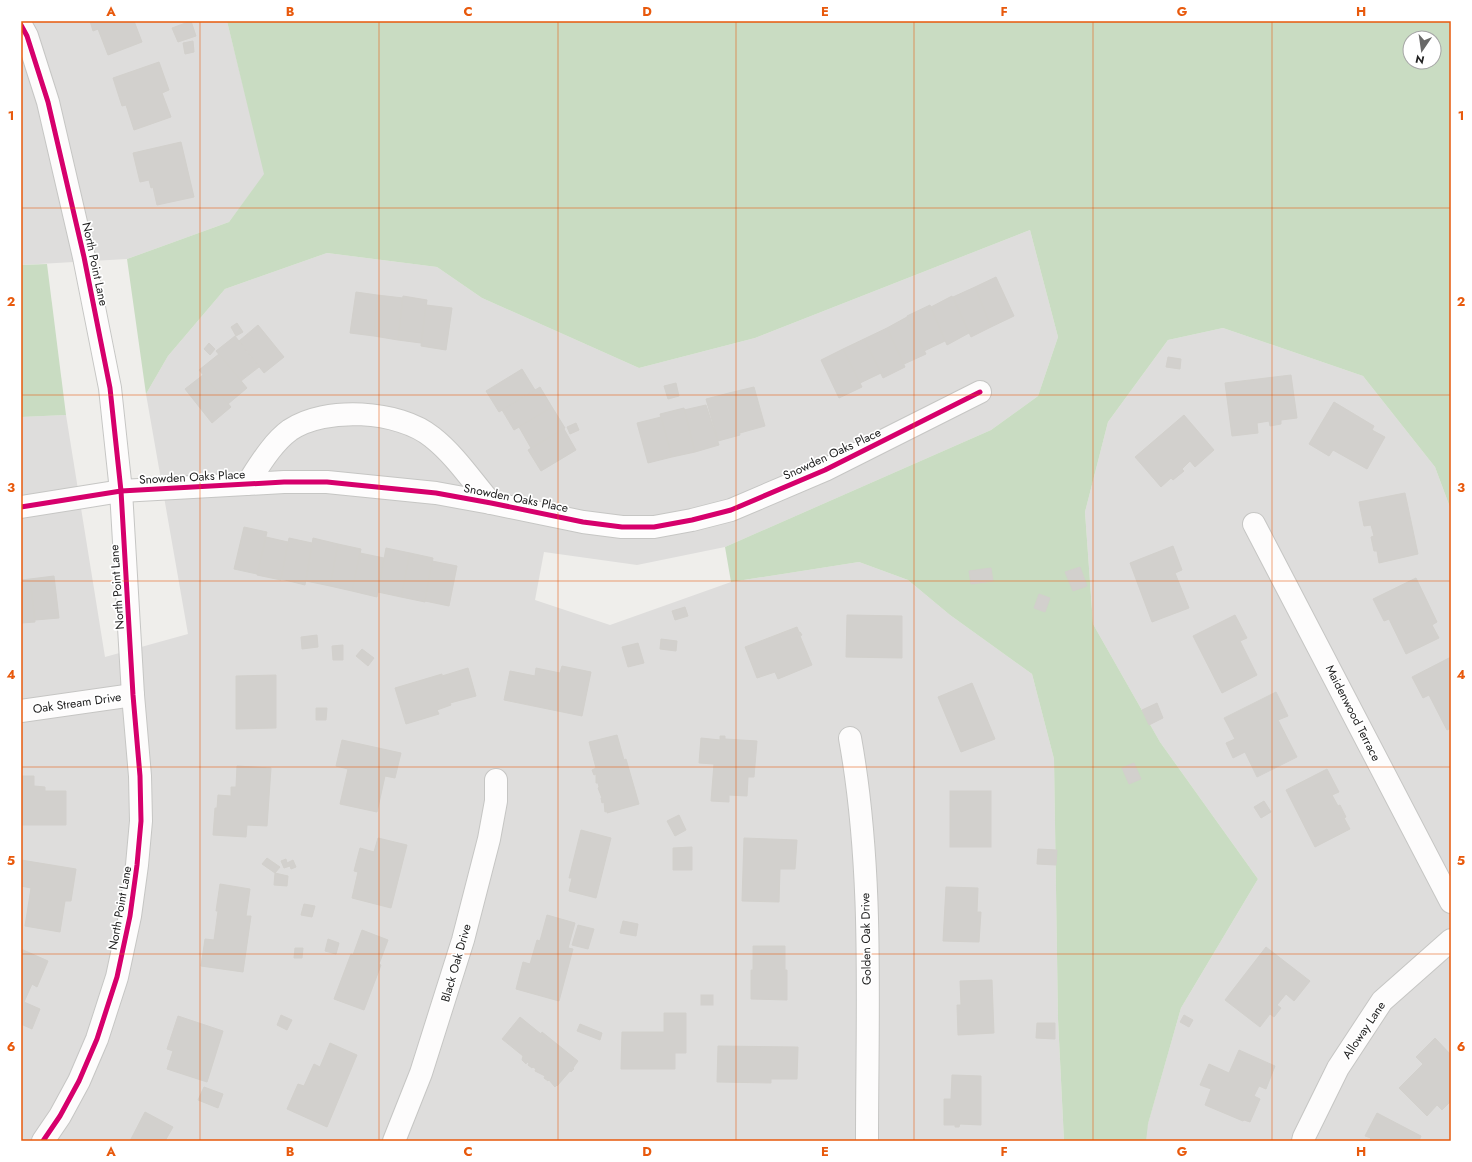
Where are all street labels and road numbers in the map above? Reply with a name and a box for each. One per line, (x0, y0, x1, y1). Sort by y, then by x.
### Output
street label: North Point Lane (77, 221, 113, 307)
street label: Snowden Oaks Place (780, 423, 884, 485)
street label: Snowden Oaks Place (138, 465, 246, 489)
street label: Snowden Oaks Place (462, 479, 570, 517)
street label: North Point Lane (105, 544, 129, 630)
street label: Maidenwood Terrace (1321, 662, 1385, 764)
street label: Oak Stream Drive (32, 688, 122, 718)
street label: North Point Lane (104, 865, 136, 951)
street label: Golden Oak Drive (856, 893, 876, 985)
street label: Black Oak Drive (436, 922, 476, 1004)
street label: Alloway Lane (1338, 998, 1390, 1062)

